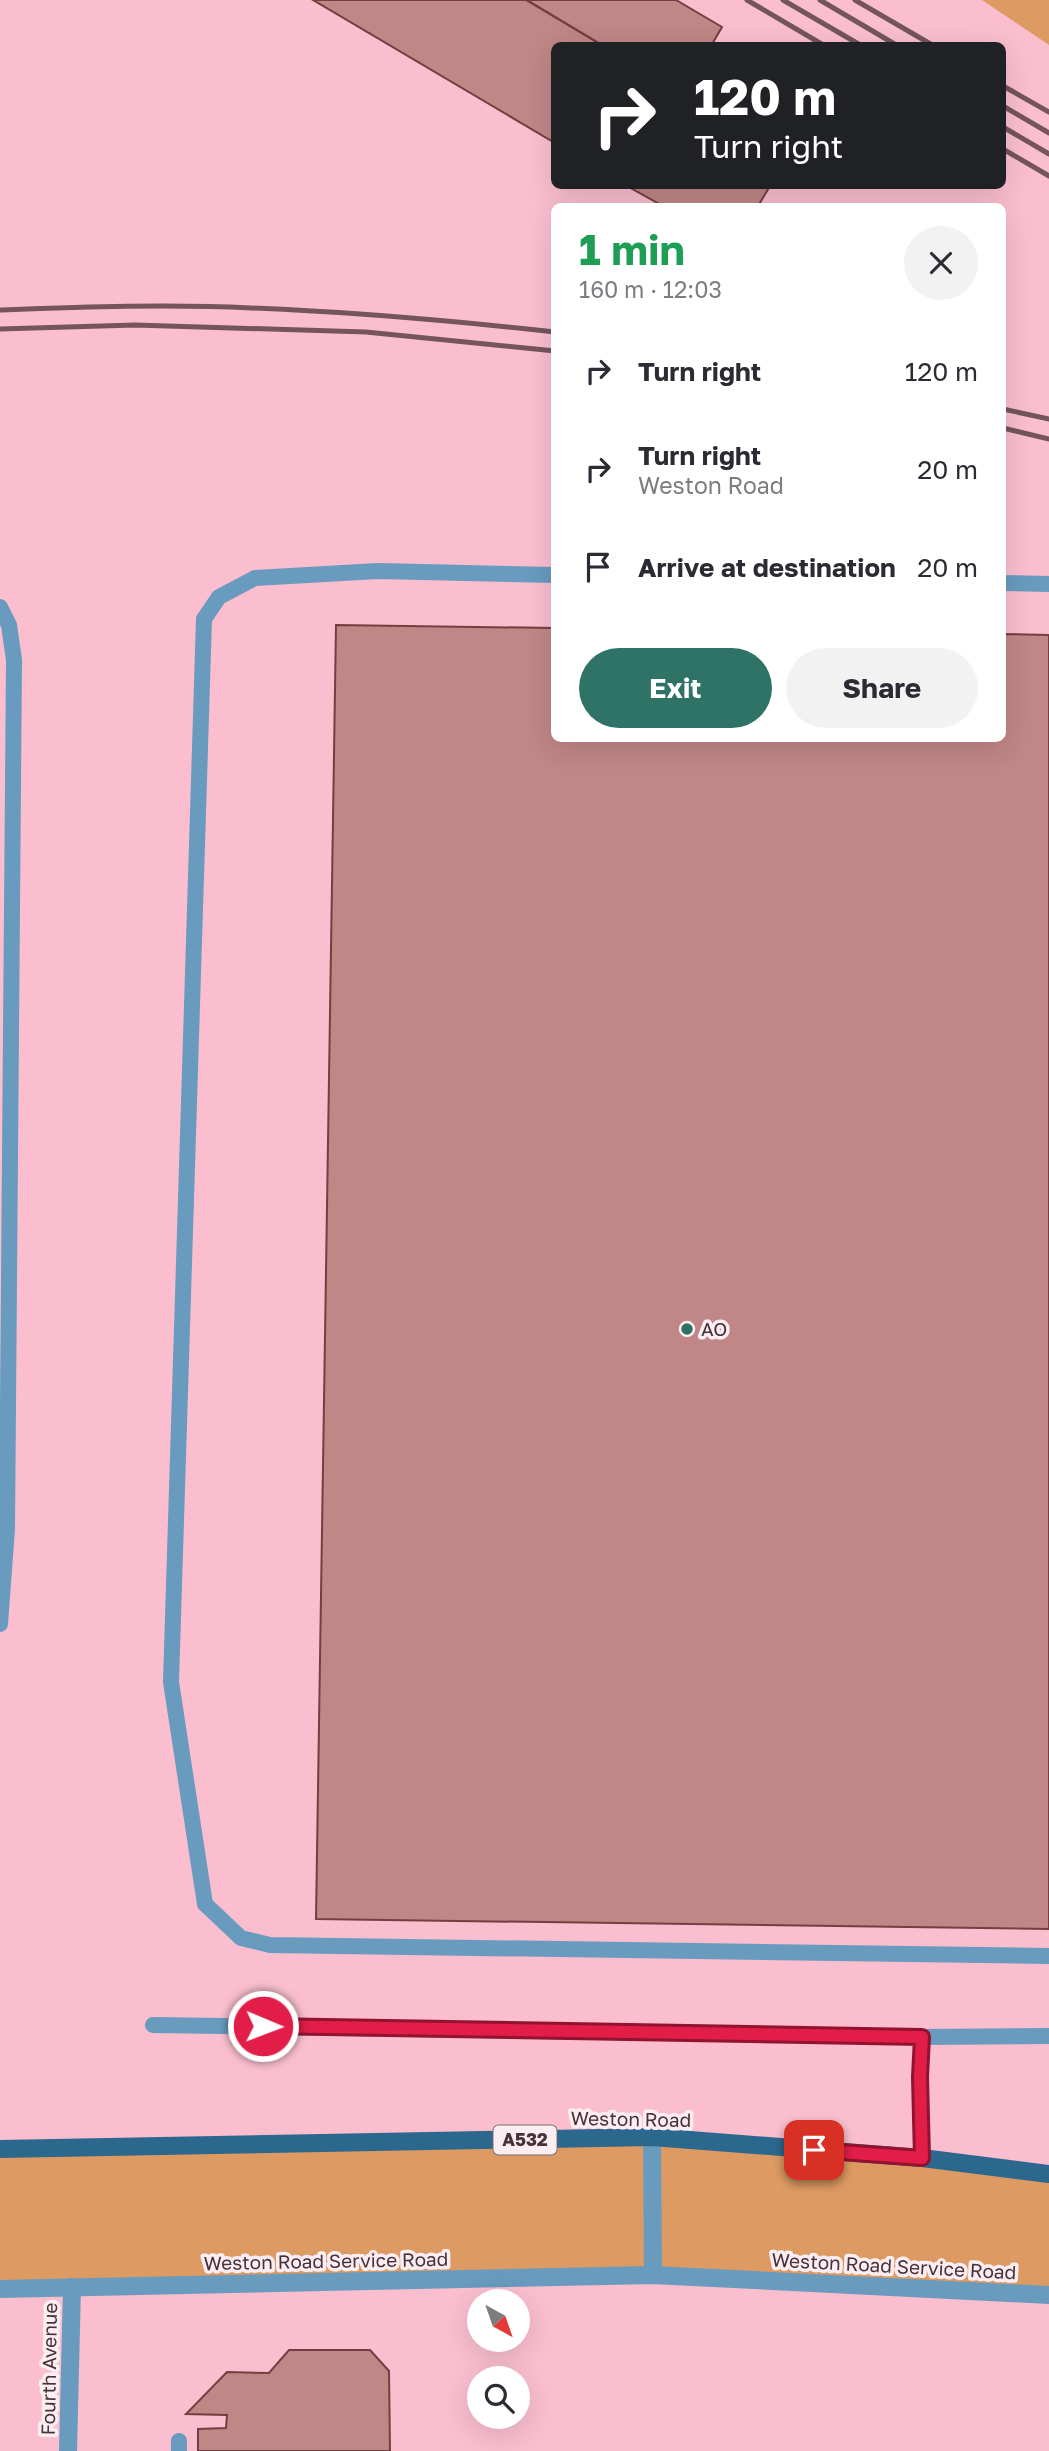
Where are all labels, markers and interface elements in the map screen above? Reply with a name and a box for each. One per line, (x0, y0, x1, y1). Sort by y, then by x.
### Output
text: 120 m (694, 67, 836, 126)
icon: right (579, 70, 670, 161)
text: Turn right (694, 127, 843, 165)
text: 1 min (579, 224, 685, 274)
button: close (904, 226, 978, 300)
text: 160 m · 12:03 (579, 275, 722, 303)
icon: right (579, 352, 617, 390)
text: Turn right (638, 356, 761, 387)
text: 120 m (905, 356, 978, 387)
text: Turn right (638, 440, 761, 471)
icon: right (579, 450, 617, 488)
text: 20 m (917, 454, 978, 485)
text: Weston Road (638, 471, 784, 499)
icon: arrive (579, 548, 617, 586)
text: Arrive at destination (638, 552, 896, 583)
text: 20 m (917, 552, 978, 583)
button: Exit (579, 648, 772, 728)
button: Share (786, 648, 978, 728)
place label: AO (701, 1317, 727, 1340)
marker: AO (679, 1321, 695, 1337)
position arrow (226, 1989, 300, 2063)
street label: Weston Road (571, 2106, 691, 2131)
pin (784, 2120, 844, 2180)
road number: A532 (494, 2126, 556, 2154)
icon: arrive (795, 2131, 833, 2169)
street label: Weston Road Service Road (203, 2247, 449, 2274)
street label: Weston Road Service Road (771, 2248, 1017, 2283)
north arrow (467, 2289, 530, 2352)
map controls (467, 2289, 530, 2429)
street label: Fourth Avenue (36, 2302, 61, 2436)
button: search (467, 2366, 530, 2429)

